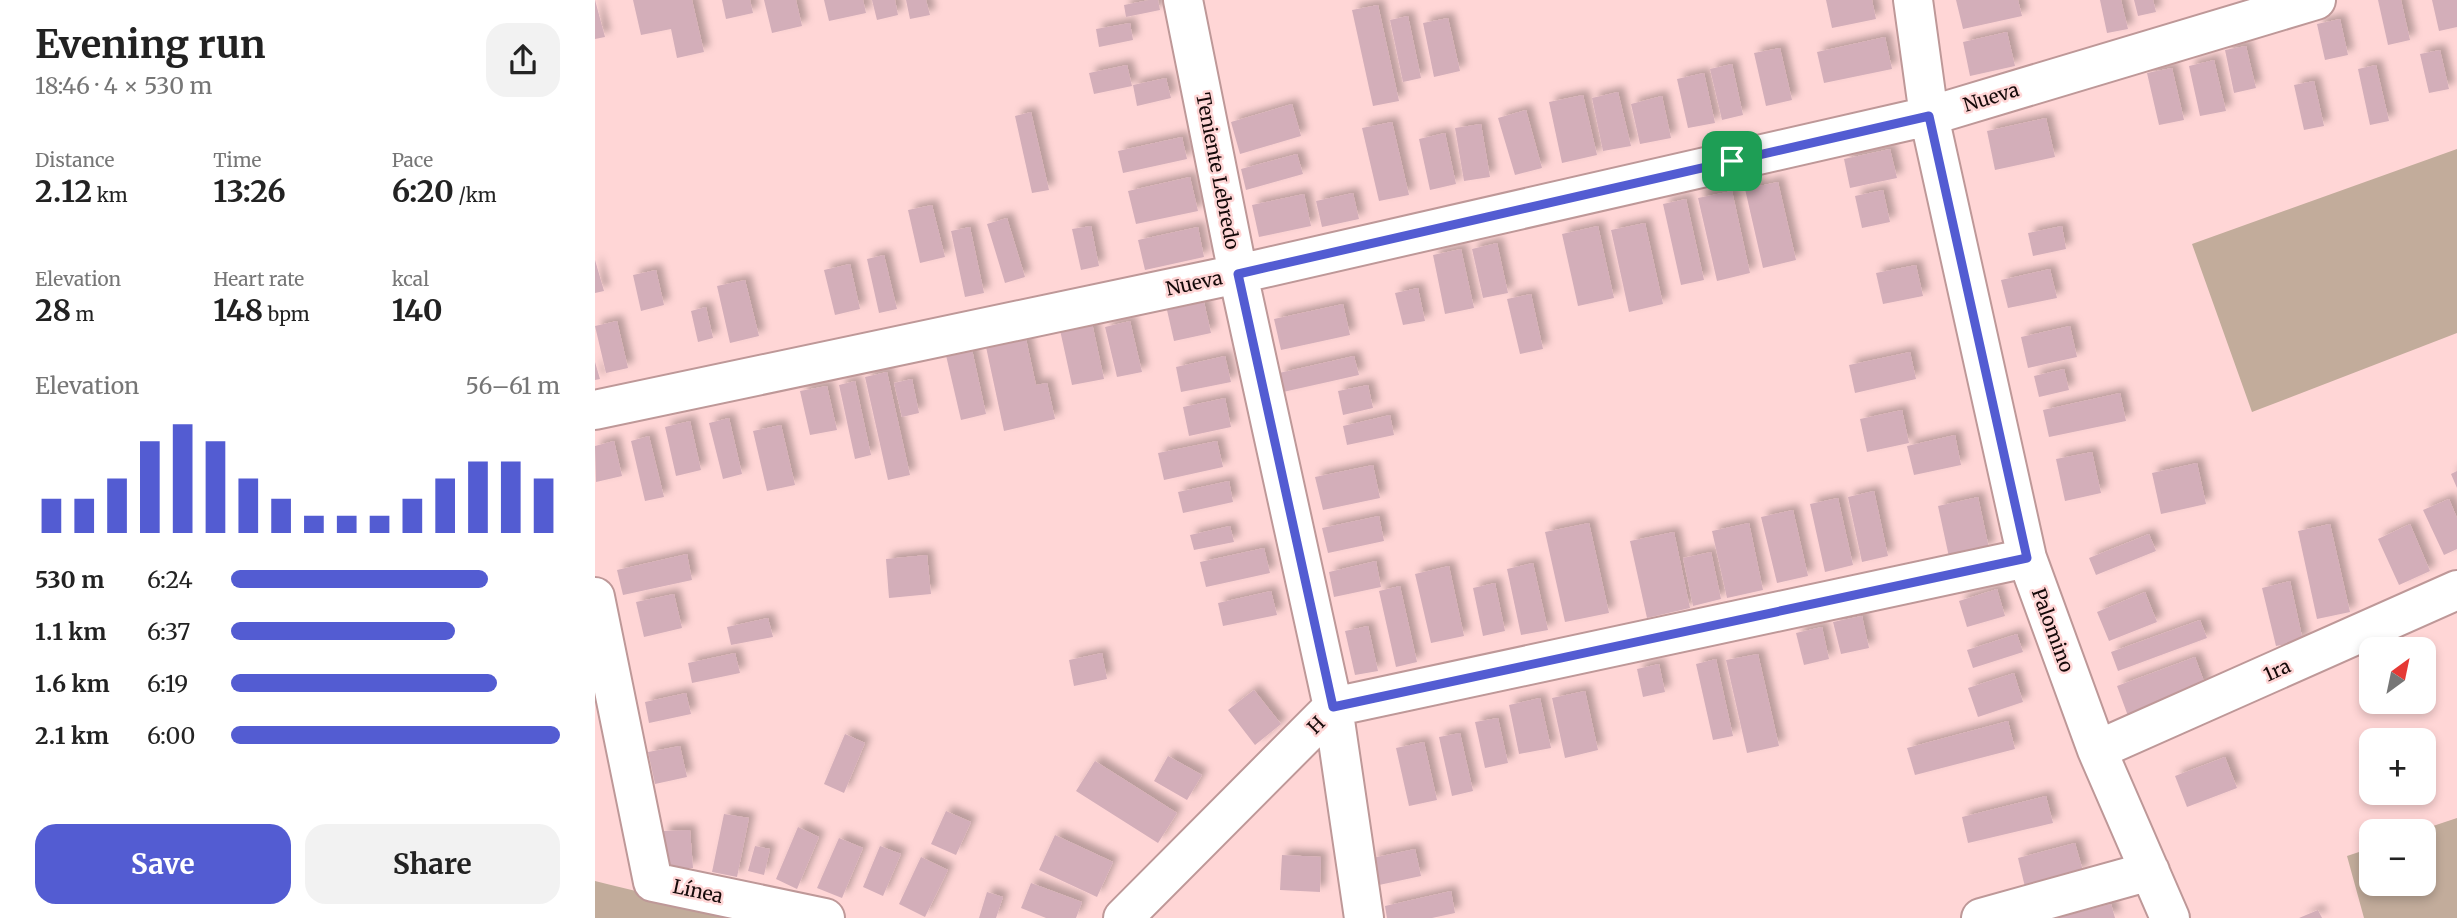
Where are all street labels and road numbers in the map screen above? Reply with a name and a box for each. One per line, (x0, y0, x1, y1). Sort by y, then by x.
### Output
street label: Nueva (1960, 77, 2022, 117)
street label: Teniente Lebredo (1191, 91, 1245, 251)
street label: Nueva (1164, 265, 1224, 301)
street label: Palomino (2027, 585, 2079, 675)
street label: 1ra (2260, 654, 2294, 686)
street label: H (1302, 711, 1330, 739)
street label: Línea (671, 874, 725, 908)

